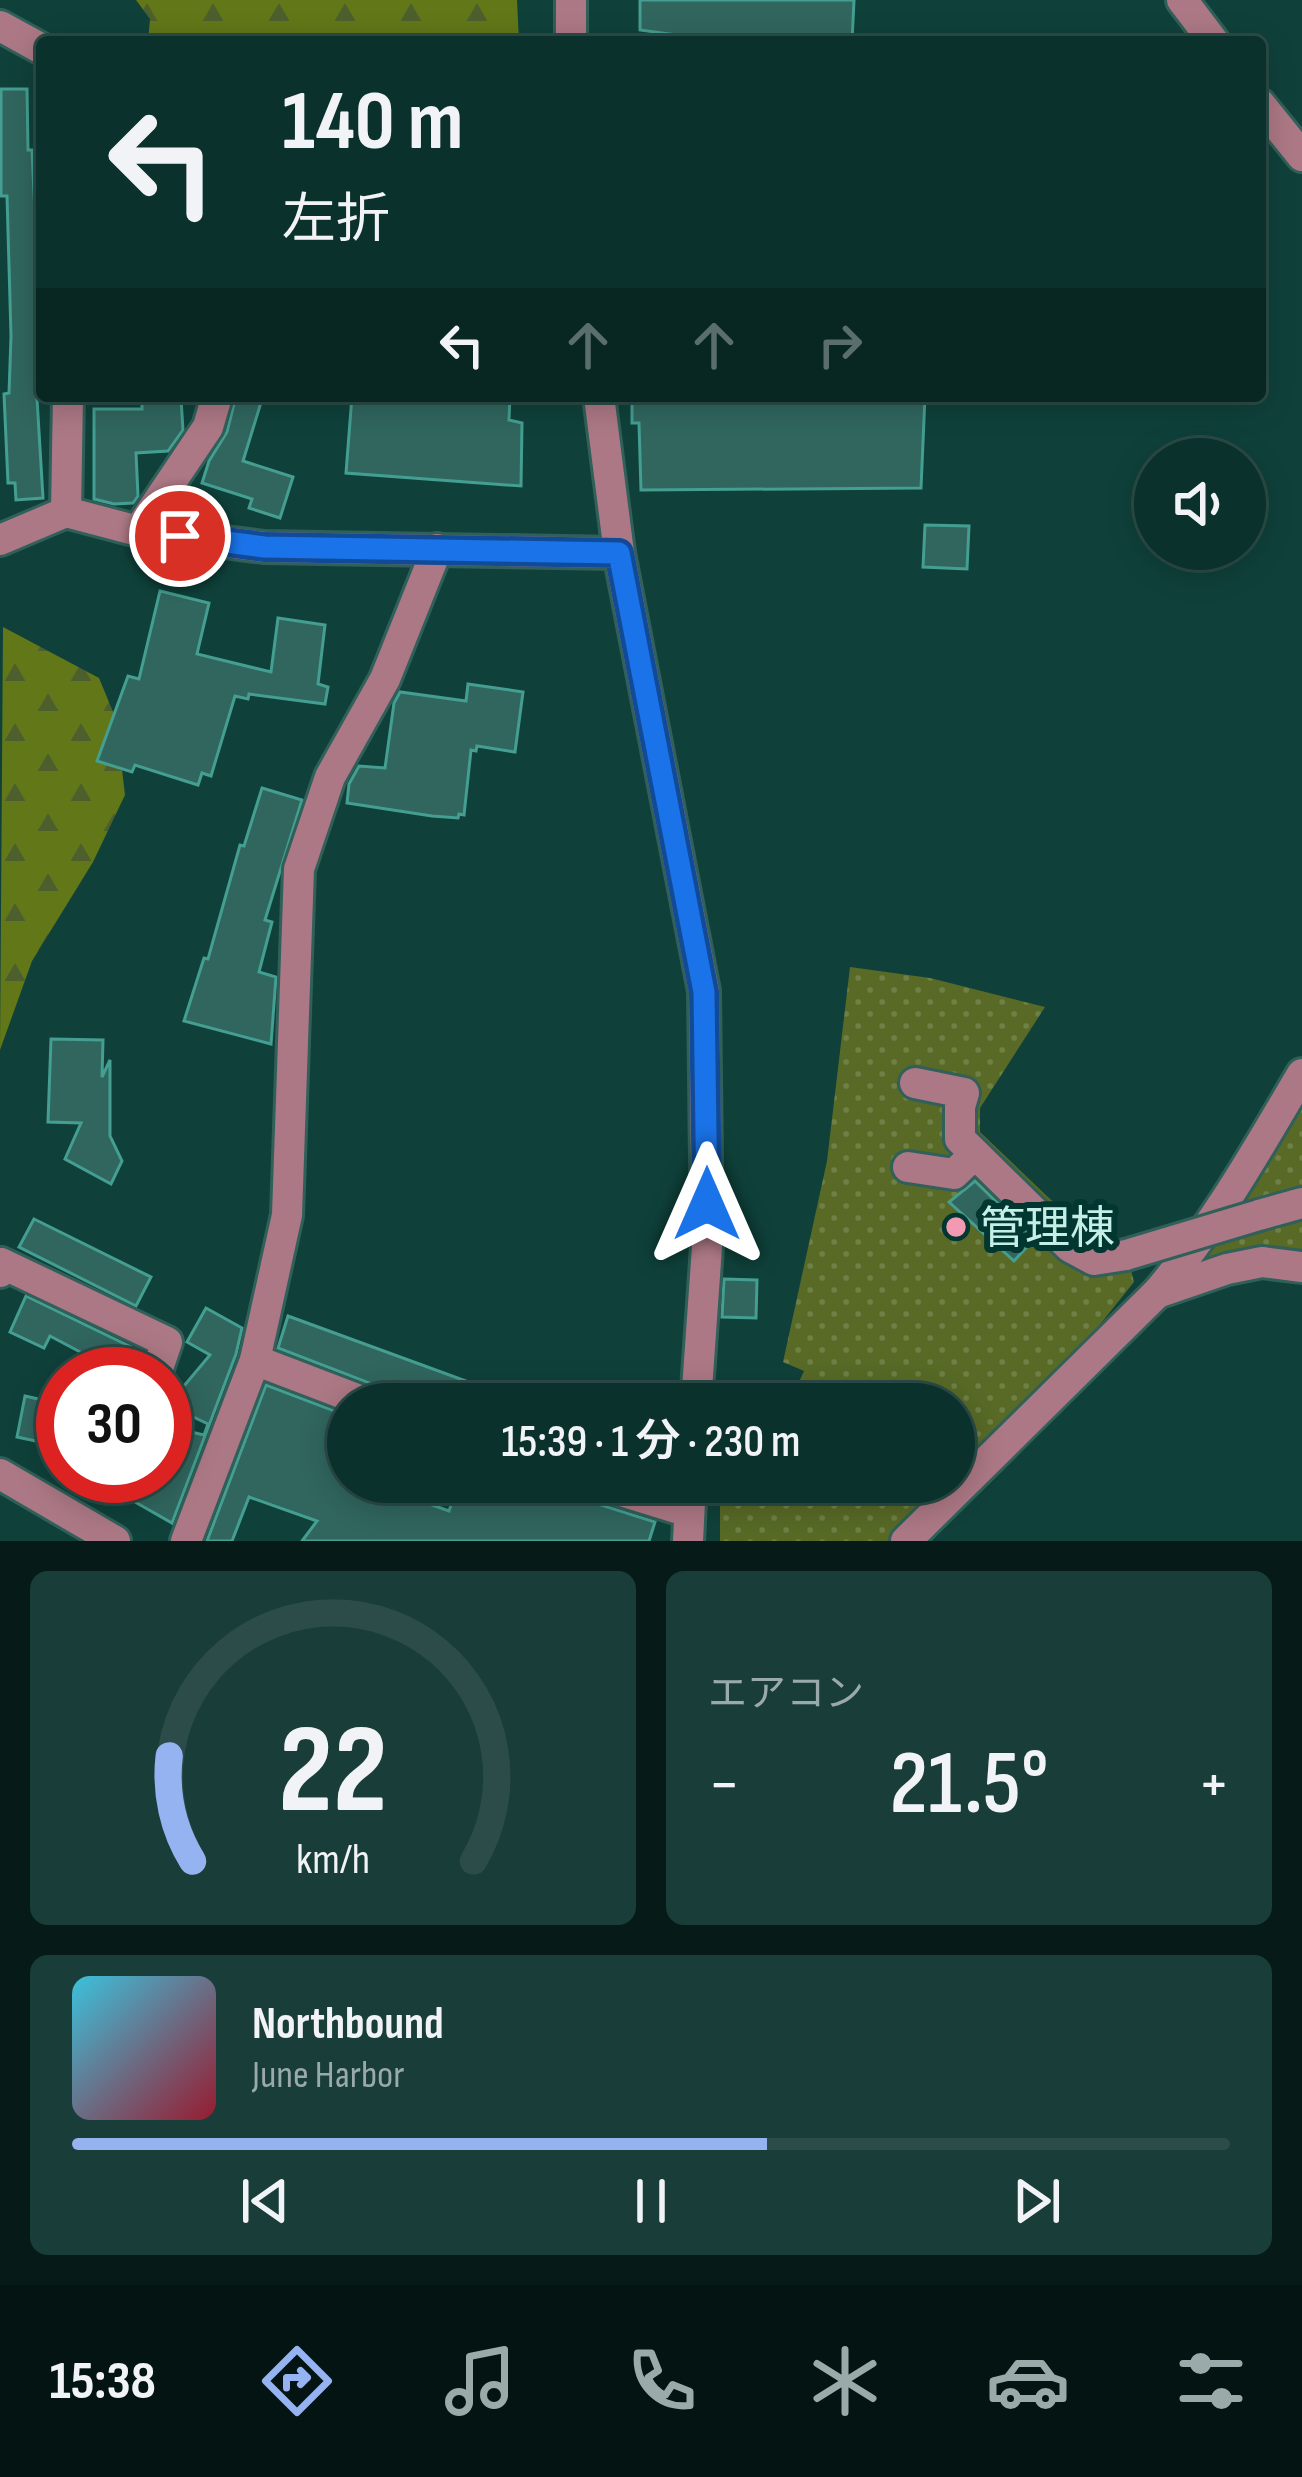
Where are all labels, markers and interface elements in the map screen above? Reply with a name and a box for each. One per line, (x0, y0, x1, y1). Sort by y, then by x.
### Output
text: 140 m (282, 72, 463, 173)
icon: left (84, 84, 240, 240)
text: 左折 (282, 188, 390, 253)
icon: left (429, 312, 495, 378)
icon: ahead (555, 312, 621, 378)
icon: ahead (681, 312, 747, 378)
icon: right (807, 312, 873, 378)
map controls (1134, 438, 1266, 570)
button: sound (1134, 438, 1266, 570)
pin (129, 485, 231, 587)
icon: arrive (147, 503, 213, 569)
position arrow (644, 1141, 770, 1267)
place label: 管理棟 (980, 1202, 1115, 1257)
marker: 管理棟 (943, 1214, 969, 1240)
speed limit sign: 30 (36, 1347, 192, 1503)
text: 15:39 · 1 分 · 230 m (501, 1415, 801, 1470)
text: エアコン (708, 1671, 864, 1718)
text: 22 (278, 1698, 388, 1847)
text: 21.5° (889, 1731, 1049, 1839)
text: − (708, 1746, 740, 1825)
text: + (1198, 1746, 1230, 1825)
text: km/h (296, 1834, 370, 1886)
text: Northbound (252, 1997, 444, 2052)
text: June Harbor (252, 2052, 404, 2099)
icon: previous (232, 2168, 298, 2234)
icon: pause (618, 2168, 684, 2234)
icon: next (1004, 2168, 1070, 2234)
icon: directions (255, 2339, 339, 2423)
icon: music (438, 2339, 522, 2423)
icon: phone (620, 2339, 704, 2423)
icon: climate (803, 2339, 887, 2423)
icon: car (986, 2339, 1070, 2423)
icon: filters (1169, 2339, 1253, 2423)
text: 15:38 (49, 2349, 156, 2414)

